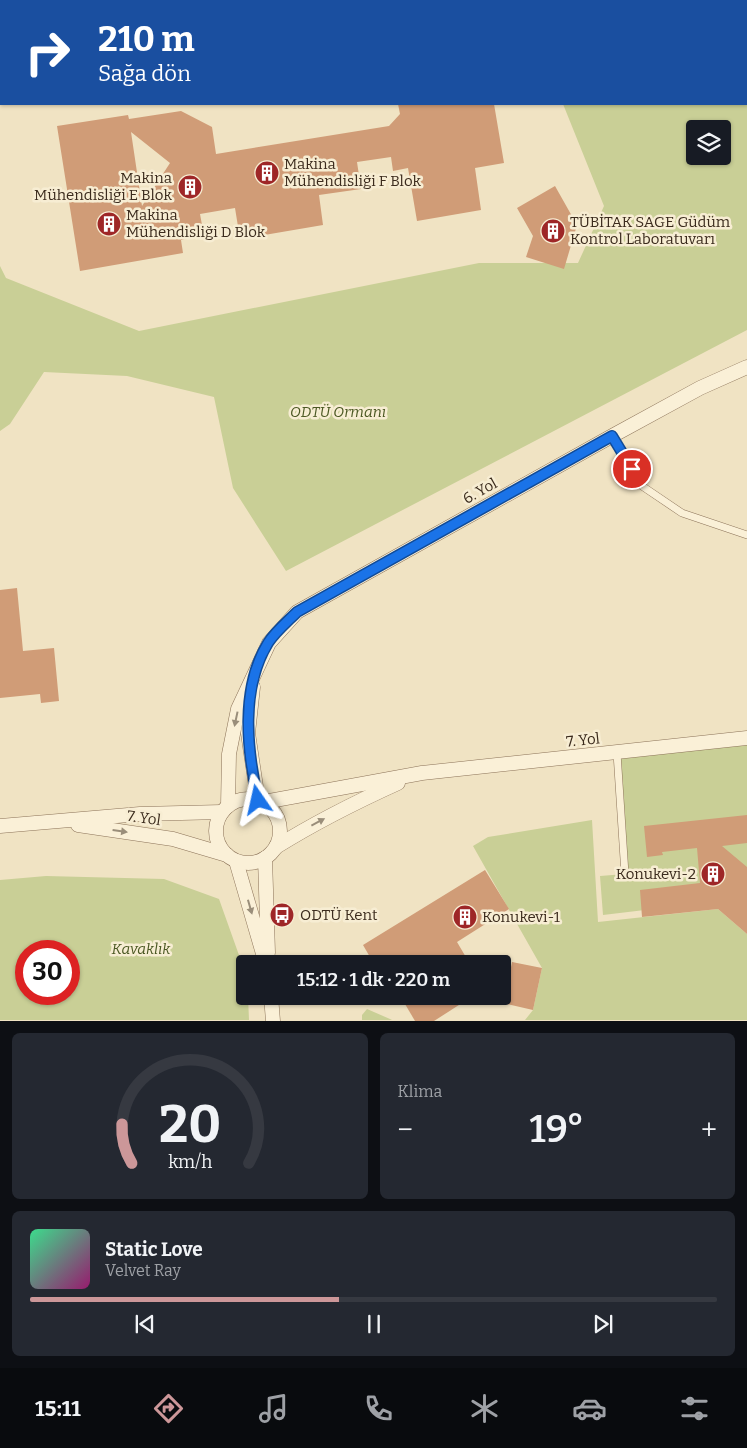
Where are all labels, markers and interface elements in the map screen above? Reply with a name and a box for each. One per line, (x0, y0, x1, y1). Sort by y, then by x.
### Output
text: 210 m (98, 18, 195, 60)
icon: right (15, 20, 80, 85)
text: Sağa dön (98, 60, 191, 87)
map controls (686, 120, 731, 165)
button: layers (686, 120, 731, 165)
place label: Makina Mühendisliği F Blok (284, 155, 422, 190)
building icon: Makina Mühendisliği F Blok (254, 160, 280, 186)
place label: Makina Mühendisliği E Blok (34, 169, 172, 204)
building icon: Makina Mühendisliği E Blok (177, 174, 203, 200)
place label: Makina Mühendisliği D Blok (126, 206, 266, 241)
building icon: Makina Mühendisliği D Blok (96, 211, 122, 237)
place label: TÜBİTAK SAGE Güdüm Kontrol Laboratuvarı (570, 213, 731, 248)
building icon: TÜBİTAK SAGE Güdüm Kontrol Laboratuvarı (540, 218, 566, 244)
park label: ODTÜ Ormanı (290, 403, 386, 421)
pin (611, 448, 653, 490)
icon: arrive (618, 455, 646, 483)
street label: 6. Yol (460, 474, 500, 508)
one-way arrow (232, 711, 240, 726)
street label: 7. Yol (565, 729, 601, 751)
position arrow (231, 773, 283, 825)
street label: 7. Yol (126, 807, 162, 829)
one-way arrow (311, 818, 325, 826)
one-way arrow (113, 828, 129, 836)
building icon: Konukevi-2 (700, 861, 726, 887)
place label: Konukevi-2 (616, 865, 696, 883)
one-way arrow (246, 900, 254, 915)
bus stop icon: ODTÜ Kent (269, 902, 295, 928)
building icon: Konukevi-1 (452, 904, 478, 930)
place label: ODTÜ Kent (300, 906, 378, 924)
place label: Konukevi-1 (482, 908, 560, 926)
speed limit sign: 30 (15, 940, 80, 1005)
park label: Kavaklık (112, 940, 171, 958)
text: 15:12 · 1 dk · 220 m (297, 968, 450, 991)
text: Klima (398, 1082, 442, 1101)
text: 20 (159, 1093, 221, 1156)
text: 19° (530, 1106, 584, 1152)
text: − (398, 1113, 413, 1146)
text: + (701, 1113, 717, 1146)
text: km/h (168, 1151, 212, 1173)
text: Static Love (105, 1238, 203, 1261)
text: Velvet Ray (105, 1261, 181, 1280)
icon: previous (131, 1310, 159, 1338)
icon: pause (360, 1310, 388, 1338)
icon: next (589, 1310, 617, 1338)
icon: directions (151, 1391, 186, 1426)
icon: music (256, 1391, 291, 1426)
icon: phone (361, 1391, 396, 1426)
icon: climate (467, 1391, 502, 1426)
icon: car (572, 1391, 607, 1426)
icon: filters (677, 1391, 712, 1426)
text: 15:11 (35, 1395, 81, 1422)

